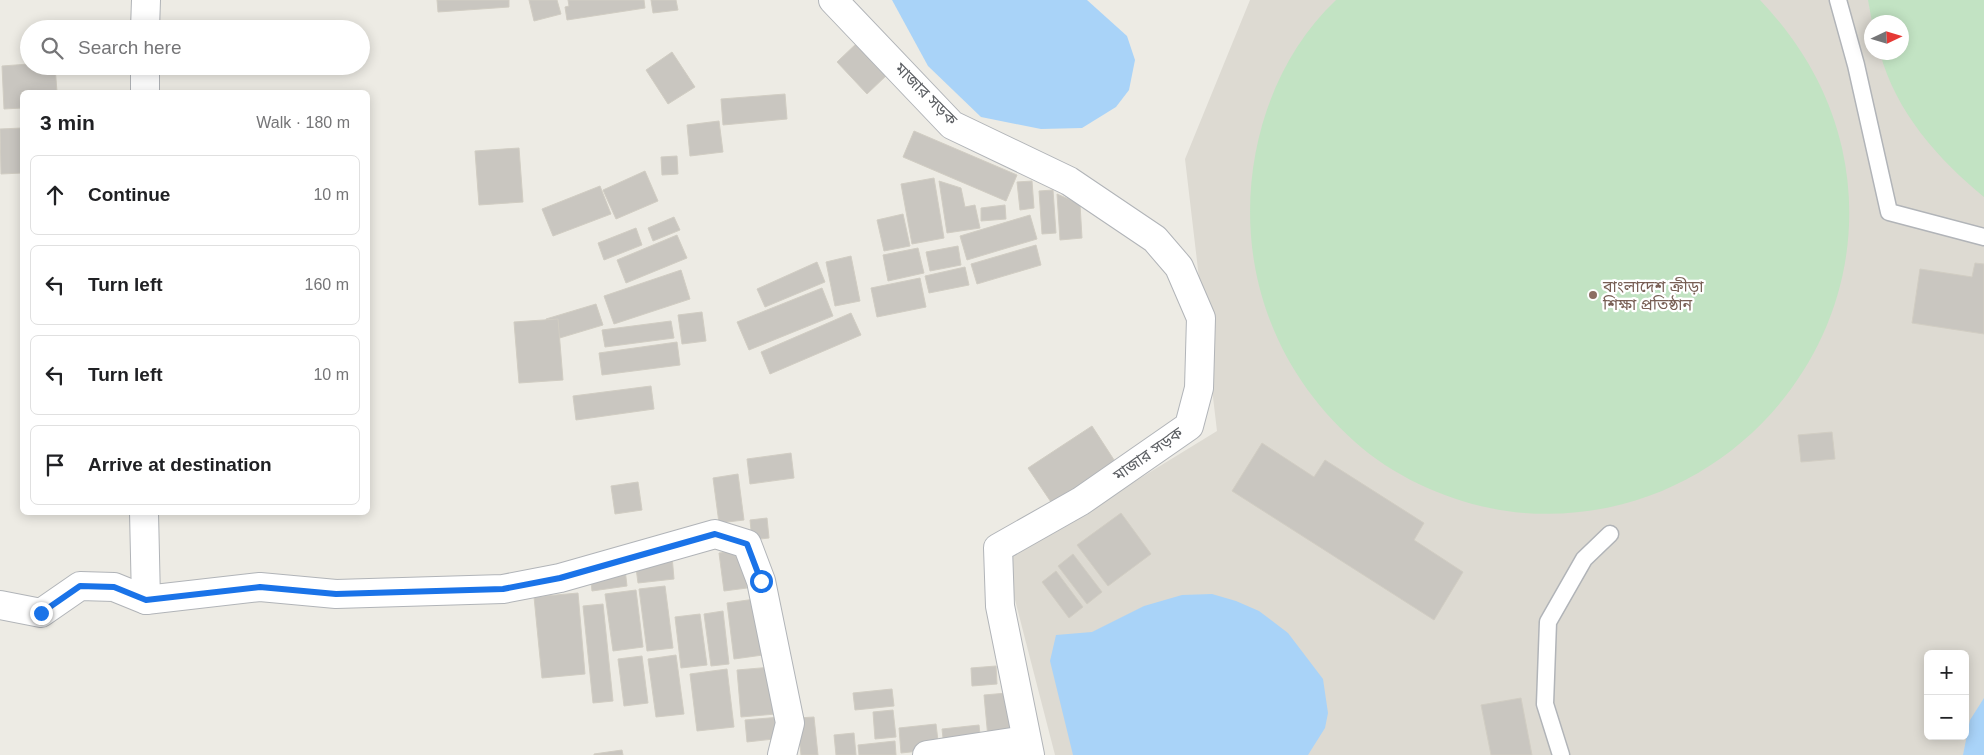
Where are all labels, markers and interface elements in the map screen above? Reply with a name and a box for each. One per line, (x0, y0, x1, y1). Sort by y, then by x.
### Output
north arrow (1864, 15, 1909, 60)
search box (20, 20, 370, 75)
icon: search (38, 34, 66, 62)
text: Search here (78, 37, 182, 58)
street label: মাজার সড়ক (891, 59, 961, 129)
text: 3 min (40, 111, 95, 134)
text: Walk · 180 m (256, 114, 350, 131)
icon: ahead (41, 181, 69, 209)
text: Continue (88, 184, 170, 205)
text: 10 m (313, 186, 349, 203)
icon: left (41, 271, 69, 299)
text: Turn left (88, 274, 163, 295)
text: 160 m (305, 276, 349, 293)
place label: বাংলাদেশ ক্রীড়া শিক্ষা প্রতিষ্ঠান (1602, 277, 1704, 313)
marker: বাংলাদেশ ক্রীড়া শিক্ষা প্রতিষ্ঠান (1587, 289, 1599, 301)
icon: left (41, 361, 69, 389)
text: Turn left (88, 364, 163, 385)
text: 10 m (313, 366, 349, 383)
street label: মাজার সড়ক (1109, 423, 1187, 485)
icon: arrive (41, 451, 69, 479)
text: Arrive at destination (88, 454, 272, 475)
route start (750, 570, 773, 593)
route end (30, 602, 53, 625)
map controls (1924, 650, 1969, 740)
button: + (1924, 650, 1969, 695)
button: − (1924, 695, 1969, 740)

